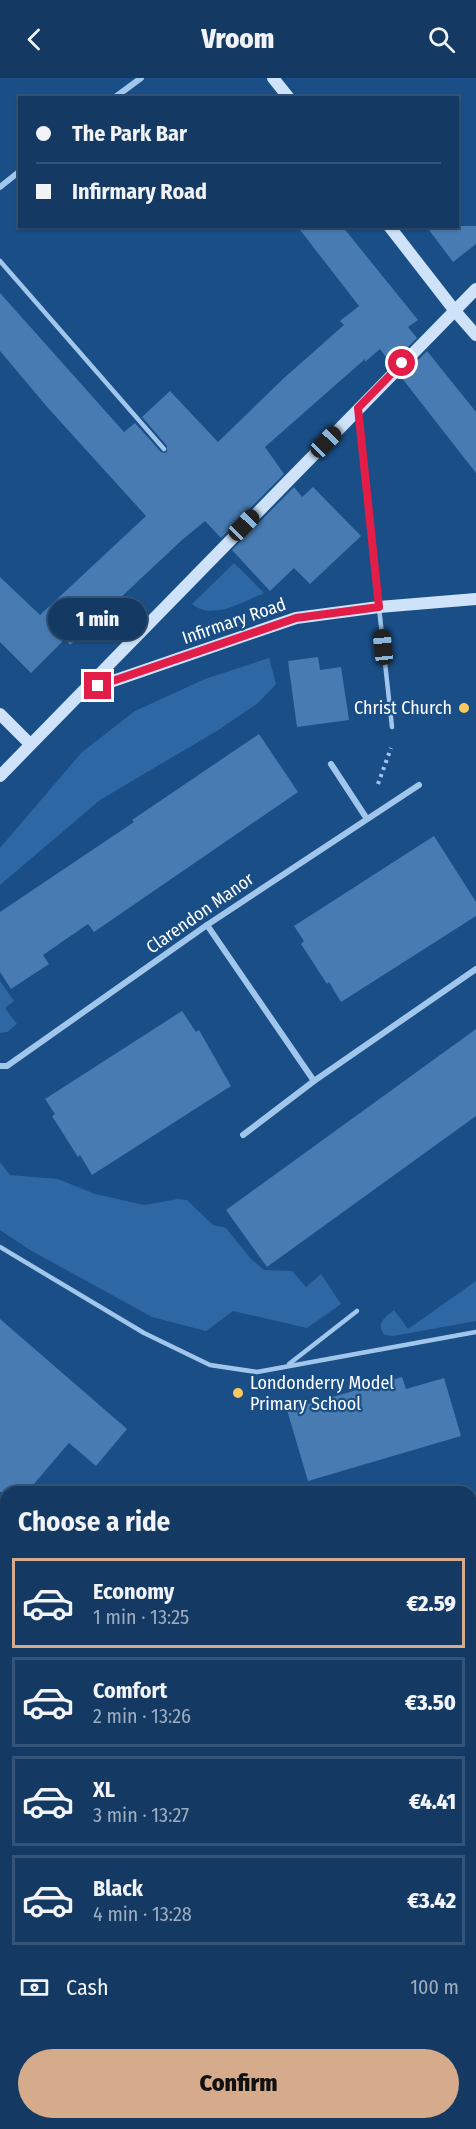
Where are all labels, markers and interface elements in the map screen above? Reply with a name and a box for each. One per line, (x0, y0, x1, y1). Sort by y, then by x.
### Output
icon: back (18, 23, 51, 56)
text: Vroom (202, 23, 274, 55)
icon: search (425, 23, 458, 56)
text: The Park Bar (72, 120, 187, 147)
text: Infirmary Road (72, 178, 207, 205)
route start (388, 349, 415, 376)
car (307, 423, 345, 461)
car (225, 506, 263, 544)
street label: Infirmary Road (179, 593, 289, 649)
callout: 1 min (48, 599, 148, 641)
text: 1 min (76, 607, 119, 631)
car (372, 628, 394, 666)
route end (84, 672, 111, 699)
place label: Christ Church (354, 697, 452, 719)
marker: Christ Church (457, 701, 471, 715)
street label: Clarendon Manor (142, 867, 259, 958)
place label: Londonderry Model Primary School (250, 1372, 394, 1415)
marker: Londonderry Model Primary School (231, 1386, 245, 1400)
text: Choose a ride (18, 1506, 170, 1538)
icon: car (21, 1576, 75, 1630)
text: Economy (93, 1578, 174, 1605)
text: €2.59 (406, 1590, 456, 1617)
text: 1 min · 13:25 (93, 1605, 189, 1629)
icon: car (21, 1675, 75, 1729)
text: Comfort (93, 1677, 167, 1704)
text: €3.50 (405, 1689, 456, 1716)
text: 2 min · 13:26 (93, 1704, 191, 1728)
icon: car (21, 1774, 75, 1828)
text: XL (93, 1776, 115, 1803)
text: €4.41 (409, 1788, 456, 1815)
text: 3 min · 13:27 (93, 1803, 189, 1827)
icon: car (21, 1873, 75, 1927)
text: Black (93, 1875, 143, 1902)
text: €3.42 (407, 1887, 456, 1914)
text: 4 min · 13:28 (93, 1902, 192, 1926)
icon: cash (18, 1971, 51, 2004)
text: Cash (66, 1974, 109, 2001)
text: 100 m (410, 1975, 459, 1999)
button: Confirm (18, 2049, 459, 2118)

